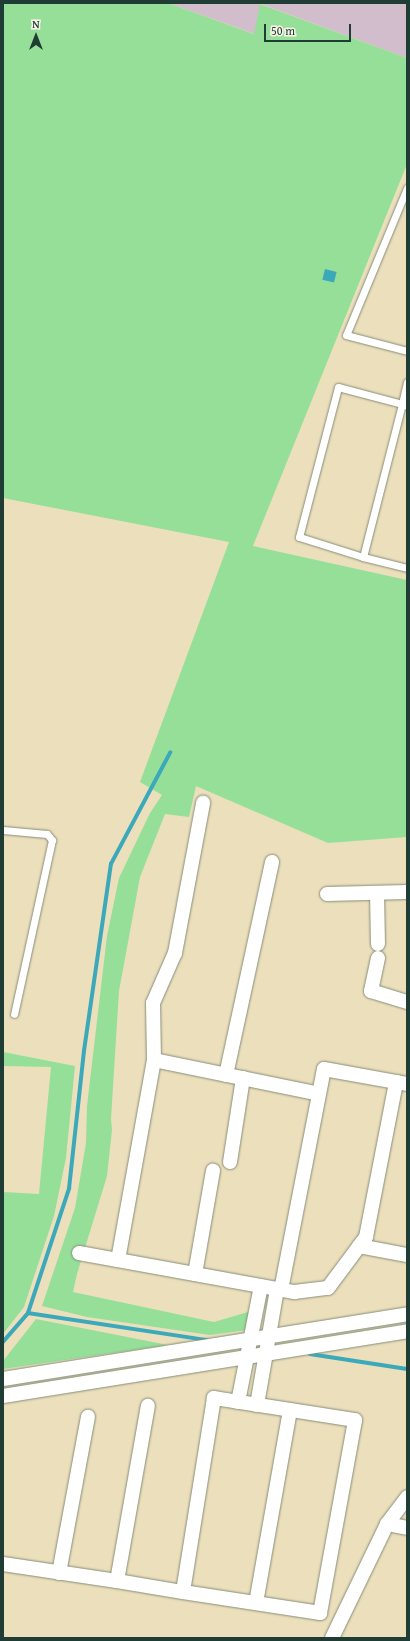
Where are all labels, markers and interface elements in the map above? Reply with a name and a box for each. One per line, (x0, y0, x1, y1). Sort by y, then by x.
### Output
north arrow (16, 16, 56, 56)
text: N (32, 16, 40, 32)
scale bar (266, 16, 353, 42)
text: 50 m (271, 22, 295, 39)

